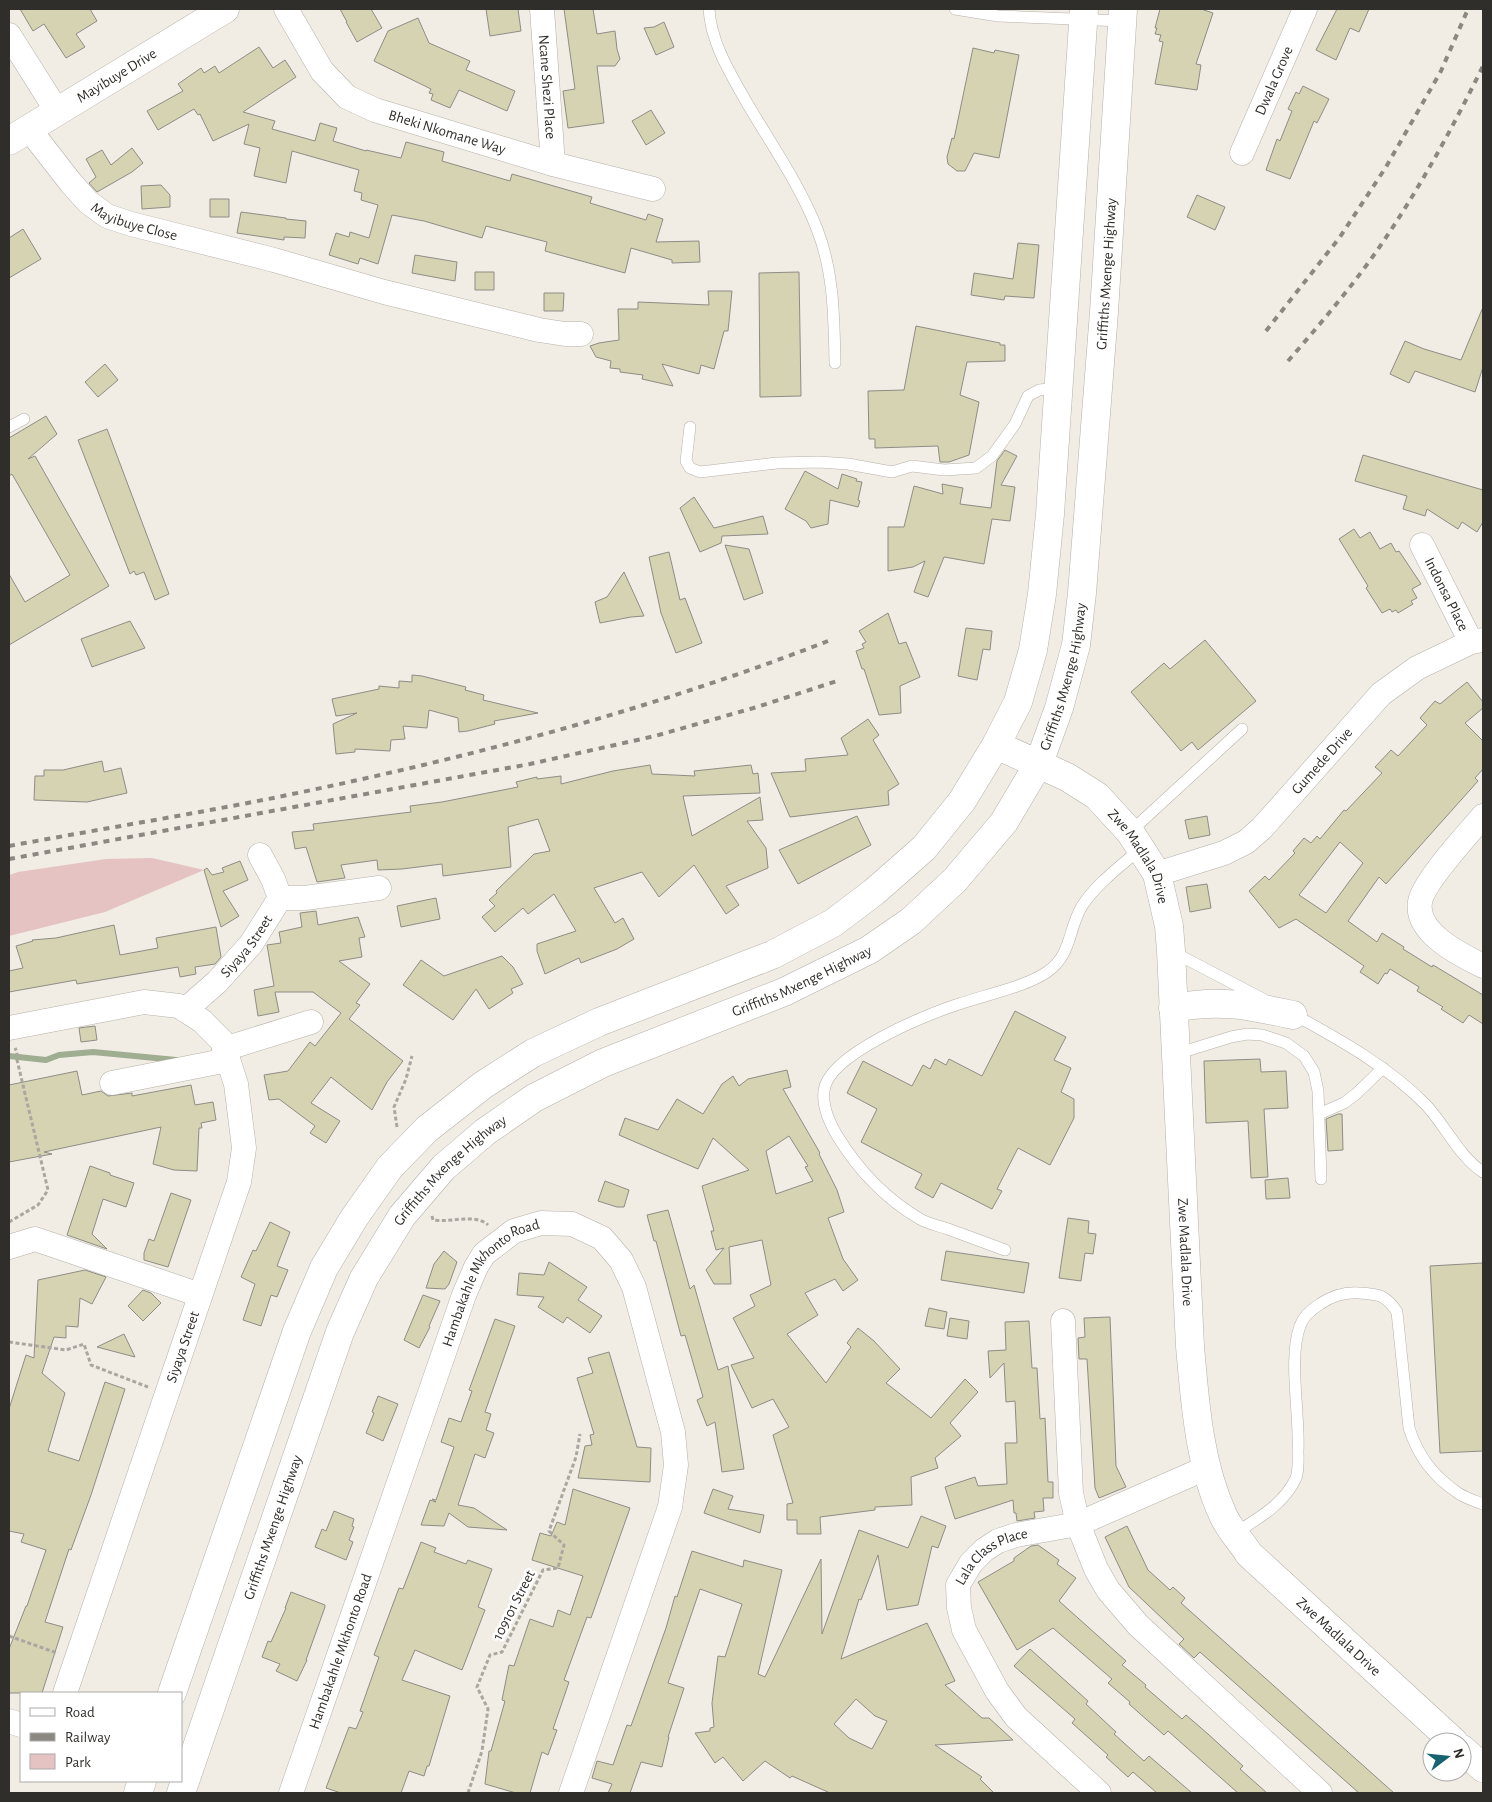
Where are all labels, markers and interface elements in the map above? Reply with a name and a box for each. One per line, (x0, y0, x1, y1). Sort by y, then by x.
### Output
street label: Ncane Shezi Place (536, 34, 559, 140)
street label: Dwala Grove (1252, 44, 1295, 117)
street label: Mayibuye Drive (74, 45, 159, 105)
street label: Bheki Nkomane Way (387, 107, 508, 157)
street label: Griffiths Mxenge Highway (1094, 197, 1119, 350)
street label: Mayibuye Close (88, 199, 179, 243)
street label: Indonsa Place (1422, 555, 1472, 633)
street label: Griffiths Mxenge Highway (1037, 601, 1088, 752)
street label: Gumede Drive (1288, 724, 1355, 797)
street label: Zwe Madlala Drive (1105, 806, 1171, 905)
street label: Siyaya Street (218, 912, 275, 980)
street label: Griffiths Mxenge Highway (730, 942, 875, 1019)
street label: Griffiths Mxenge Highway (391, 1112, 510, 1228)
street label: Zwe Madlala Drive (1175, 1198, 1196, 1307)
street label: Hambakahle Mkhonto Road (439, 1216, 541, 1348)
street label: Siyaya Street (164, 1309, 202, 1385)
street label: Griffiths Mxenge Highway (241, 1452, 305, 1602)
street label: Lala Class Place (952, 1526, 1029, 1587)
street label: 109101 Street (490, 1567, 538, 1642)
street label: Hambakahle Mkhonto Road (306, 1571, 374, 1731)
street label: Zwe Madlala Drive (1294, 1594, 1384, 1679)
legend (20, 1692, 182, 1782)
text: Road (65, 1705, 95, 1720)
text: Railway (65, 1730, 111, 1745)
north arrow (1422, 1732, 1472, 1782)
text: N (1450, 1747, 1467, 1760)
text: Park (65, 1755, 91, 1770)

